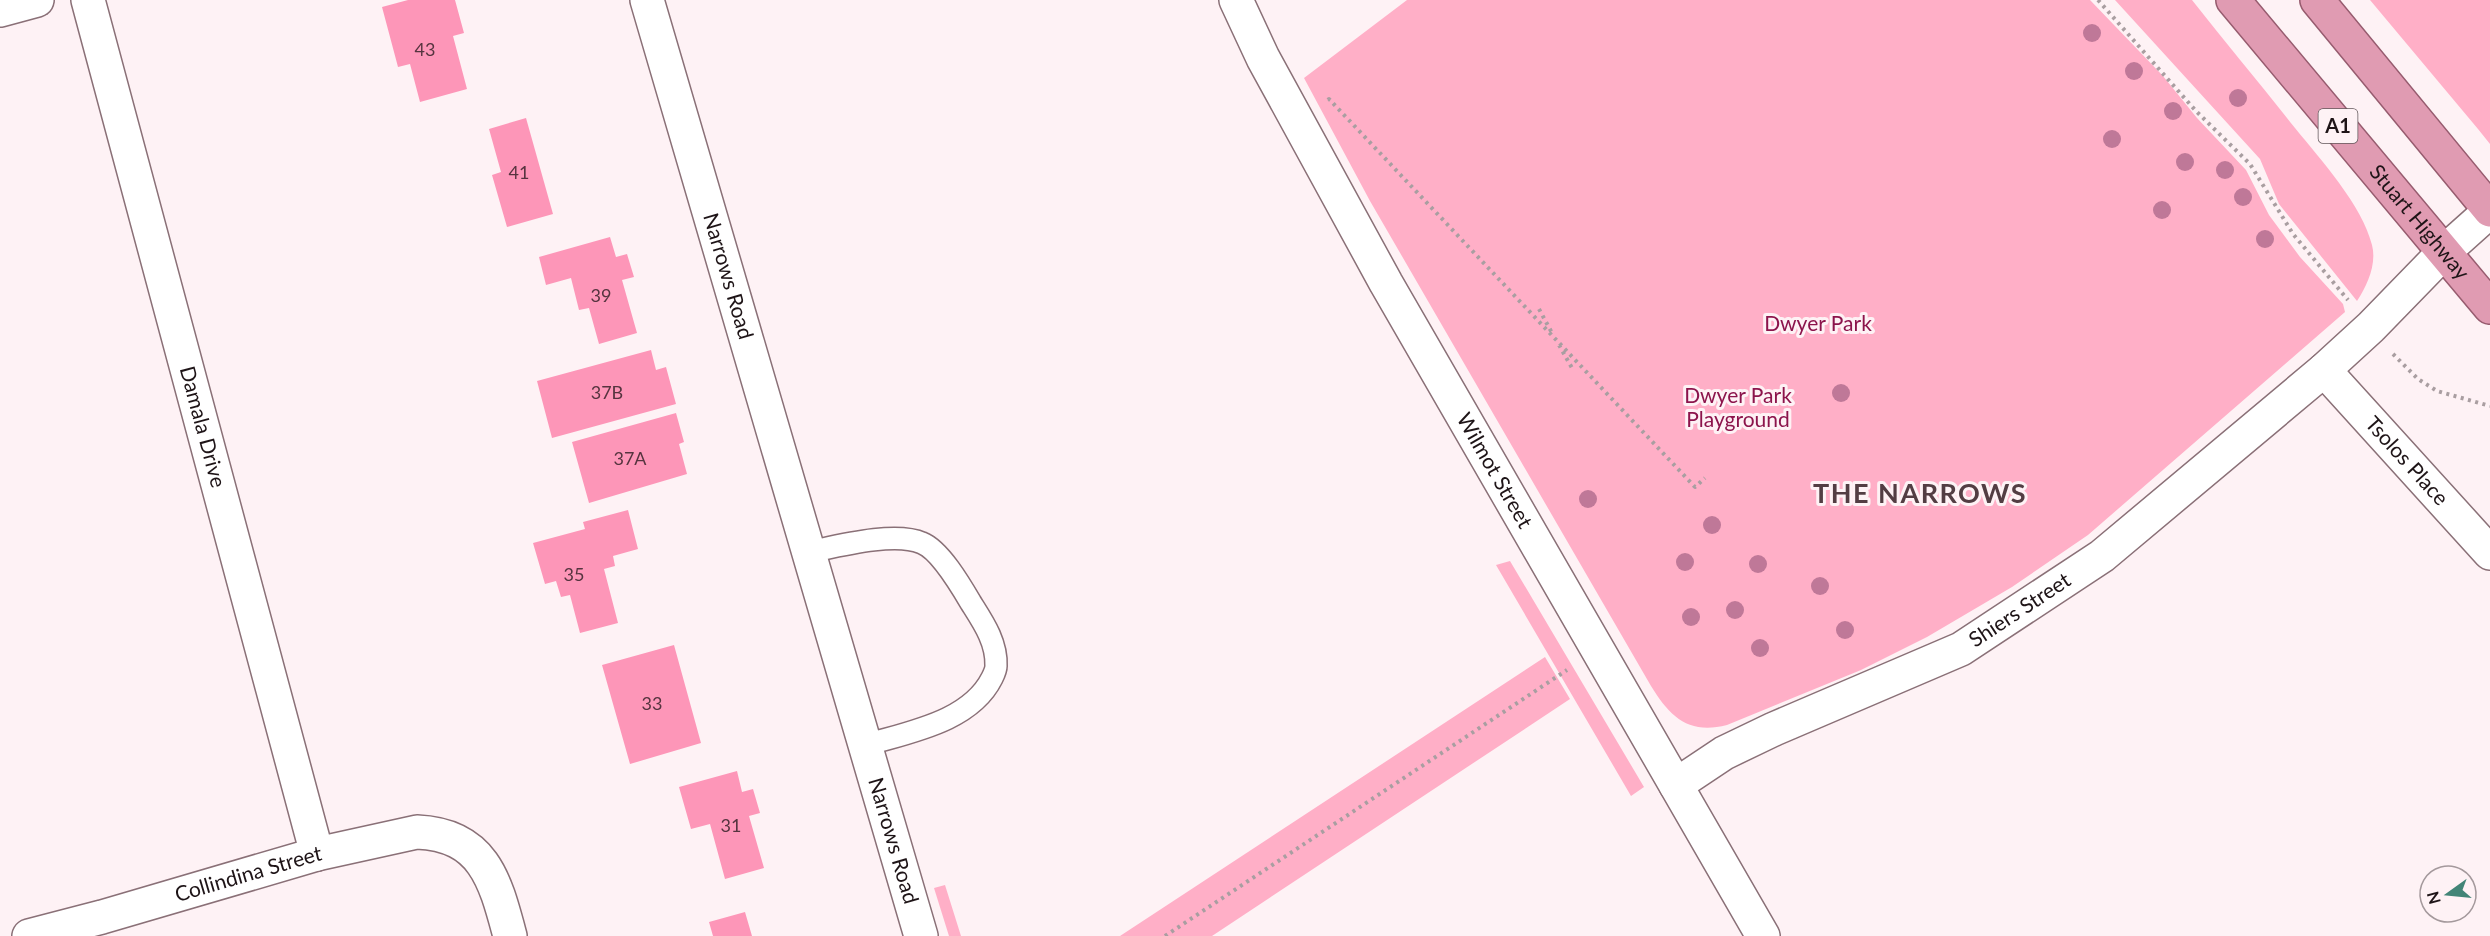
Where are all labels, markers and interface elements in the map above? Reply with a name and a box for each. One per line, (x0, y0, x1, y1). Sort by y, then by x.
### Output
house number: 43 (415, 38, 435, 60)
road number: A1 (2318, 109, 2358, 143)
street label: Stuart Highway (2365, 159, 2476, 284)
house number: 41 (509, 161, 529, 183)
street label: Narrows Road (699, 210, 760, 342)
house number: 39 (591, 284, 611, 306)
park label: Dwyer Park (1764, 310, 1872, 335)
street label: Damala Drive (176, 363, 232, 490)
house number: 37B (591, 381, 623, 403)
park label: Dwyer Park Playground (1684, 382, 1792, 431)
street label: Wilmot Street (1453, 408, 1539, 532)
street label: Tsolos Place (2361, 410, 2454, 510)
house number: 37A (613, 447, 647, 469)
district label: THE NARROWS (1813, 476, 2027, 509)
house number: 35 (564, 563, 584, 585)
street label: Shiers Street (1963, 566, 2075, 651)
house number: 33 (642, 692, 662, 714)
street label: Narrows Road (864, 774, 925, 906)
house number: 31 (721, 814, 741, 836)
street label: Collindina Street (171, 839, 324, 906)
north arrow (2418, 864, 2478, 924)
text: N (2422, 890, 2444, 906)

